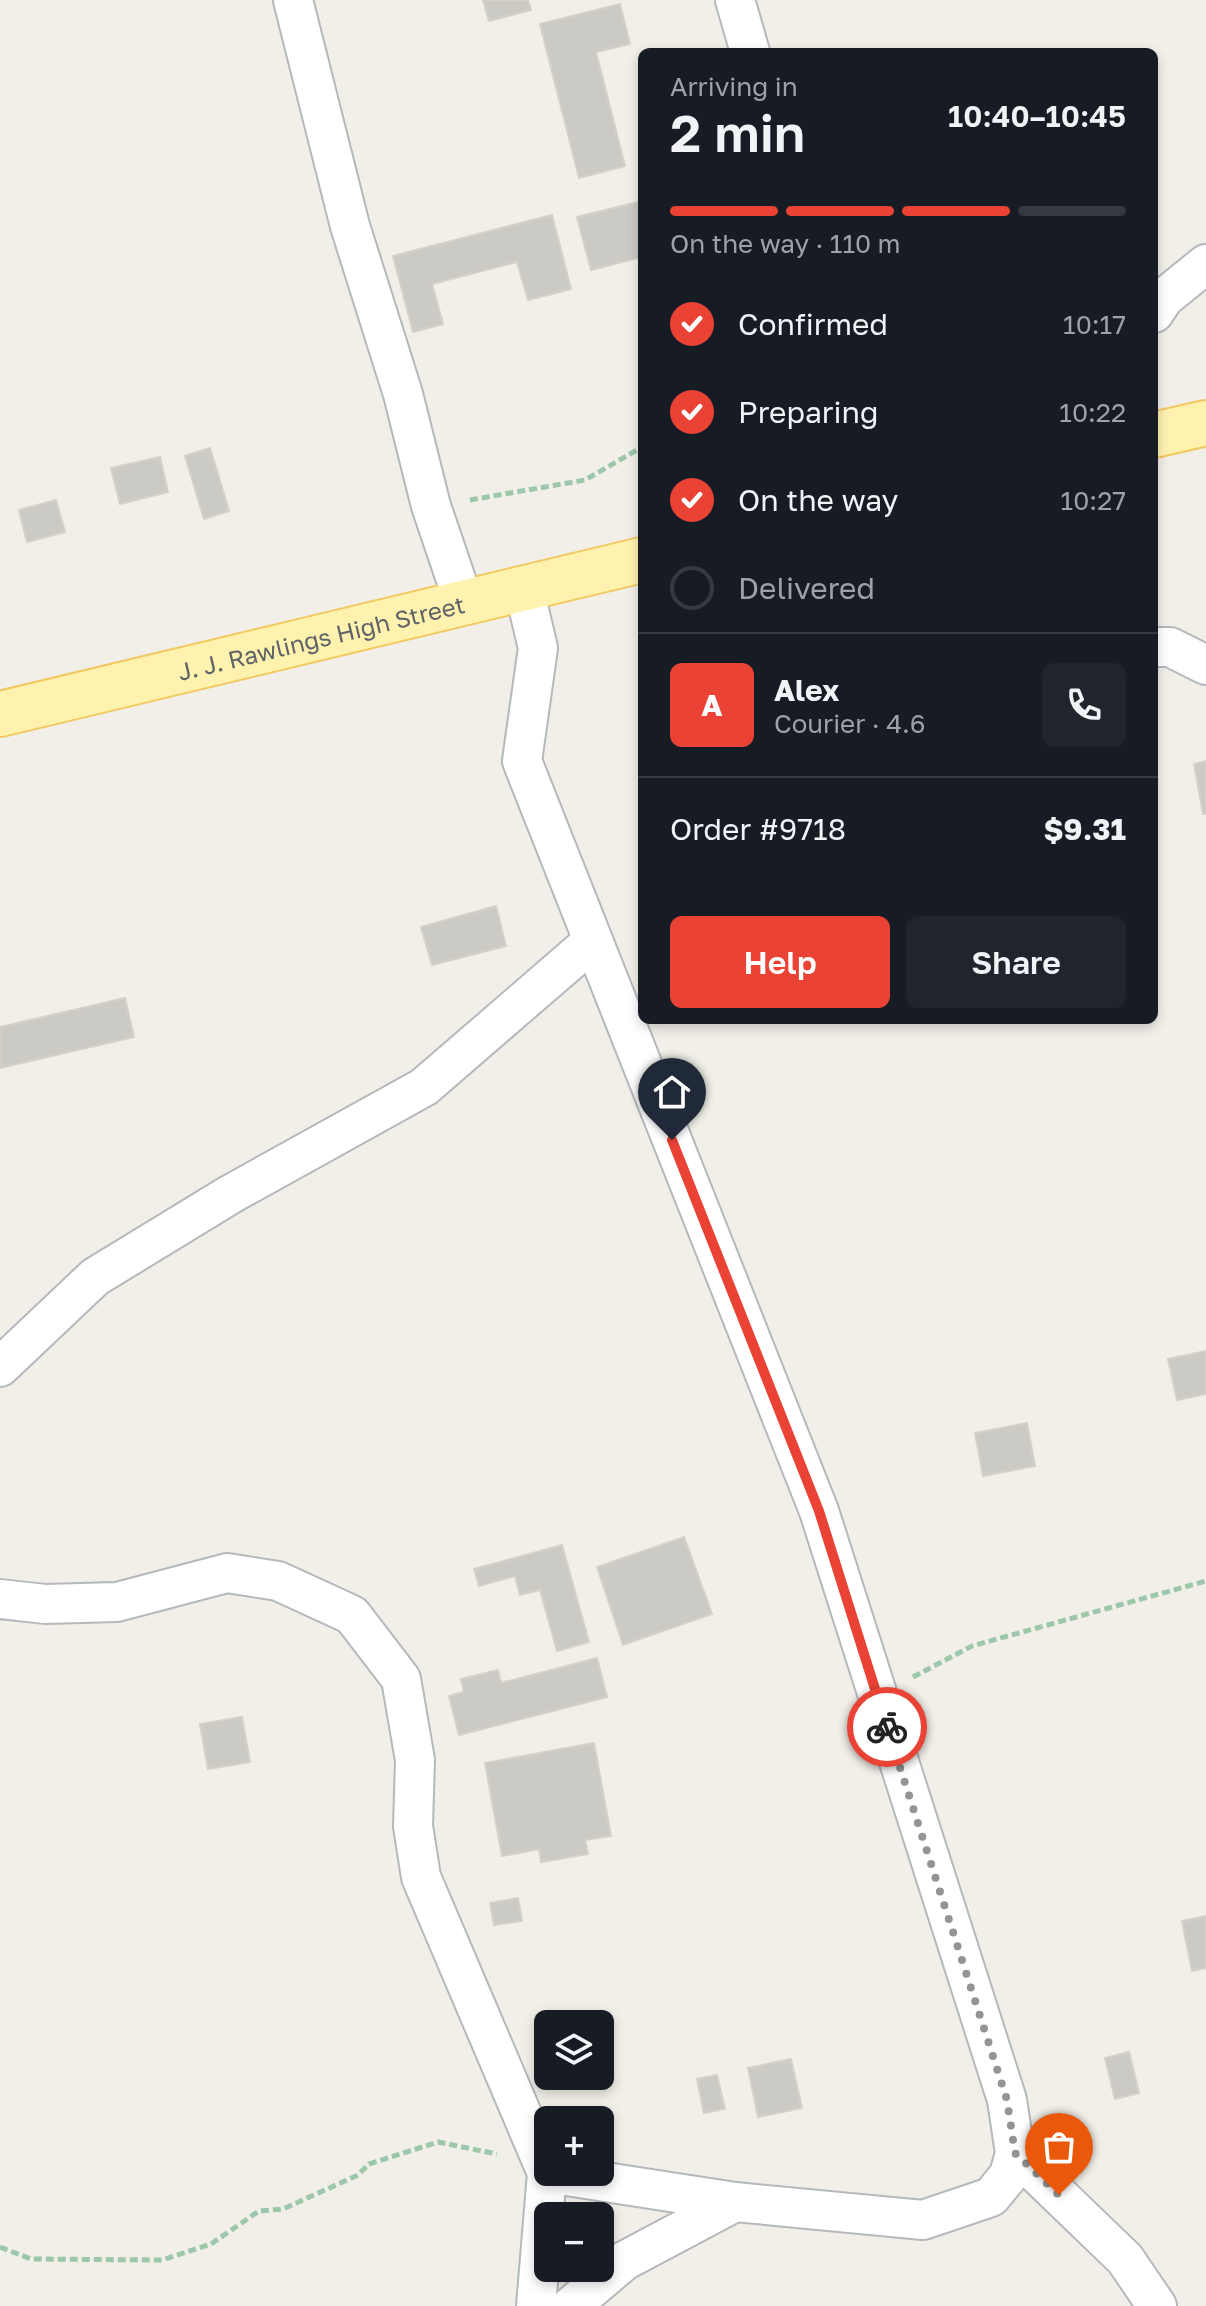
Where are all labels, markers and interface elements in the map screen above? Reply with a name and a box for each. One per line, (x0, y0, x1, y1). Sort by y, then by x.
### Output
text: Arriving in (670, 71, 798, 102)
text: 10:40–10:45 (948, 98, 1126, 134)
text: 2 min (670, 101, 805, 163)
text: On the way · 110 m (670, 228, 901, 259)
icon: check (670, 302, 714, 346)
text: Confirmed (738, 306, 888, 342)
text: 10:17 (1063, 309, 1126, 340)
icon: check (670, 390, 714, 434)
text: Preparing (738, 394, 879, 430)
text: 10:22 (1059, 397, 1126, 428)
icon: check (670, 478, 714, 522)
text: On the way (738, 482, 898, 518)
text: 10:27 (1061, 485, 1126, 516)
text: Delivered (738, 570, 875, 606)
street label: J. J. Rawlings High Street (174, 589, 467, 685)
button: phone (1042, 663, 1126, 747)
text: Alex (774, 672, 839, 708)
text: A (701, 687, 723, 723)
text: Courier · 4.6 (774, 708, 926, 739)
text: Order #9718 (670, 811, 846, 847)
text: $9.31 (1044, 811, 1126, 847)
button: Help (670, 916, 890, 1008)
button: Share (906, 916, 1126, 1008)
pin (638, 1058, 706, 1140)
icon: home (650, 1070, 694, 1114)
courier (847, 1687, 927, 1767)
icon: bike (865, 1705, 909, 1749)
map controls (534, 2010, 614, 2282)
button: layers (534, 2010, 614, 2090)
button: + (534, 2106, 614, 2186)
pin (1025, 2113, 1093, 2195)
icon: bag (1037, 2125, 1081, 2169)
button: − (534, 2202, 614, 2282)

